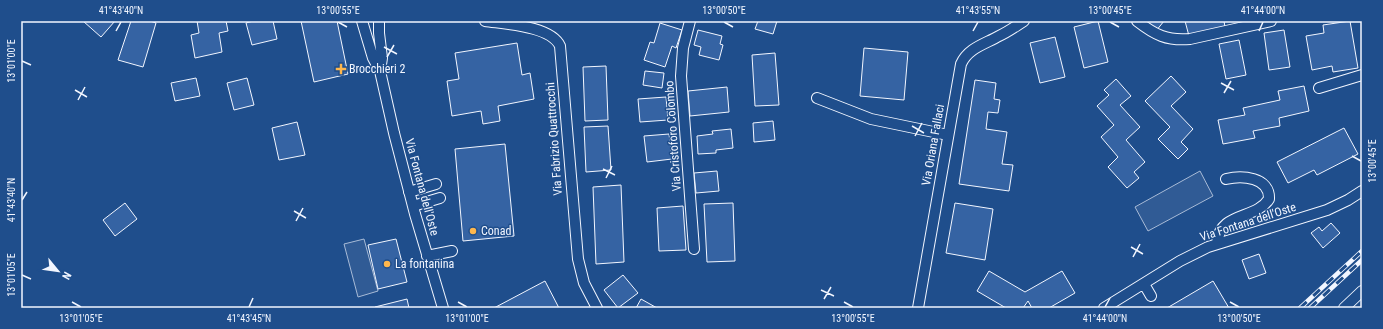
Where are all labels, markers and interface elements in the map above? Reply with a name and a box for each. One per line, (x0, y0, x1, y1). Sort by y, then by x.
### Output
text: 41°43'40"N (99, 5, 143, 16)
text: 13°00'55"E (316, 5, 360, 16)
text: 13°00'50"E (702, 5, 746, 16)
text: 41°43'55"N (956, 5, 1000, 16)
text: 13°00'45"E (1088, 5, 1132, 16)
text: 41°44'00"N (1241, 5, 1285, 16)
text: 13°01'00"E (6, 39, 17, 83)
place label: Brocchieri 2 (349, 62, 406, 76)
marker: Brocchieri 2 (336, 64, 346, 74)
street label: Via Cristoforo Colombo (662, 80, 684, 192)
street label: Via Fabrizio Quattrocchi (543, 82, 565, 196)
street label: Via Oriana Fallaci (919, 103, 947, 187)
street label: Via Fontana dell'Oste (402, 137, 442, 238)
text: 13°00'45"E (1367, 139, 1378, 183)
text: 41°43'40"N (6, 178, 17, 222)
street label: Via Fontana dell'Oste (1198, 200, 1298, 244)
place label: Conad (481, 224, 511, 238)
marker: Conad (468, 226, 478, 236)
north arrow (38, 251, 78, 291)
text: 13°01'05"E (6, 253, 17, 297)
place label: La fontanina (395, 257, 455, 271)
marker: La fontanina (382, 259, 392, 269)
text: N (59, 270, 74, 282)
text: 13°01'05"E (59, 313, 103, 324)
text: 41°43'45"N (227, 313, 271, 324)
text: 13°01'00"E (445, 313, 489, 324)
text: 13°00'55"E (831, 313, 875, 324)
text: 41°44'00"N (1083, 313, 1127, 324)
text: 13°00'50"E (1217, 313, 1261, 324)

